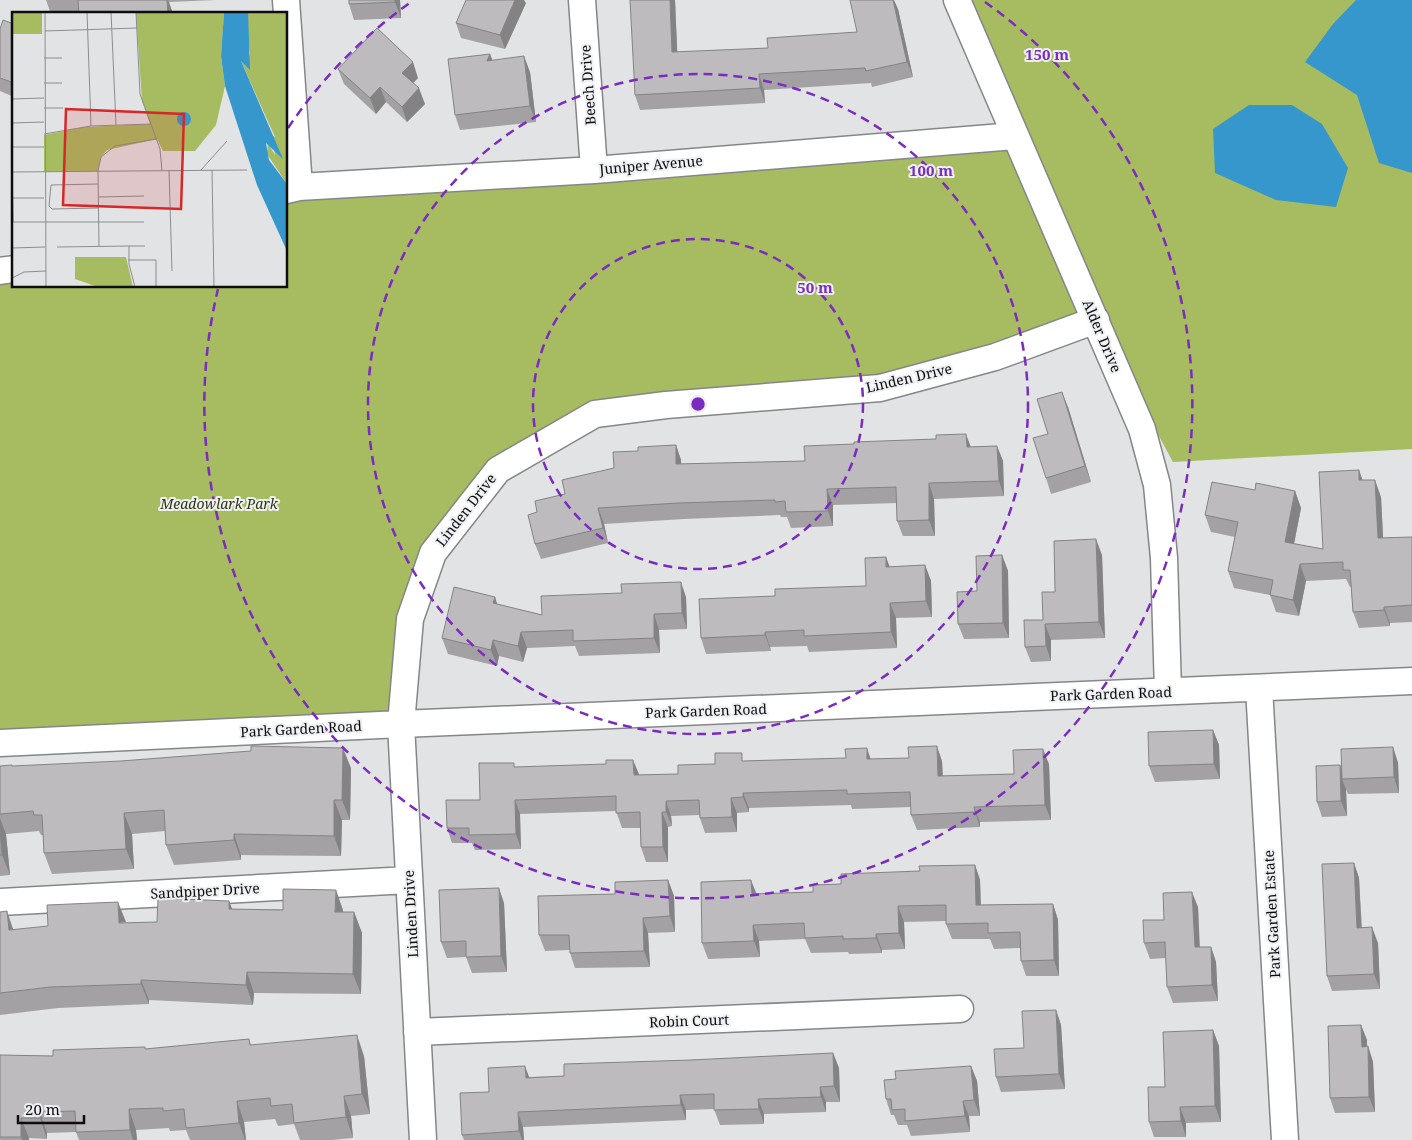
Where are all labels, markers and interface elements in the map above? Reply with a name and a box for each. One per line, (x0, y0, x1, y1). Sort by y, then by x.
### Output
inset map (12, 12, 288, 288)
street label: Beech Drive (575, 44, 600, 126)
text: 150 m (1025, 44, 1069, 64)
street label: Juniper Avenue (597, 151, 703, 179)
text: 100 m (909, 160, 953, 180)
text: 50 m (797, 277, 833, 297)
street label: Alder Drive (1079, 296, 1126, 375)
street label: Linden Drive (864, 358, 954, 397)
centre of rings (689, 395, 707, 413)
street label: Linden Drive (431, 469, 500, 550)
park label: Meadowlark Park (159, 494, 279, 513)
street label: Park Garden Road (1050, 682, 1173, 705)
street label: Park Garden Road (645, 699, 768, 722)
street label: Park Garden Road (240, 716, 363, 741)
street label: Park Garden Estate (1259, 849, 1284, 979)
street label: Linden Drive (399, 870, 422, 958)
street label: Sandpiper Drive (150, 878, 260, 903)
street label: Robin Court (649, 1010, 729, 1031)
scale bar (18, 1092, 84, 1124)
text: 20 m (25, 1099, 60, 1119)

